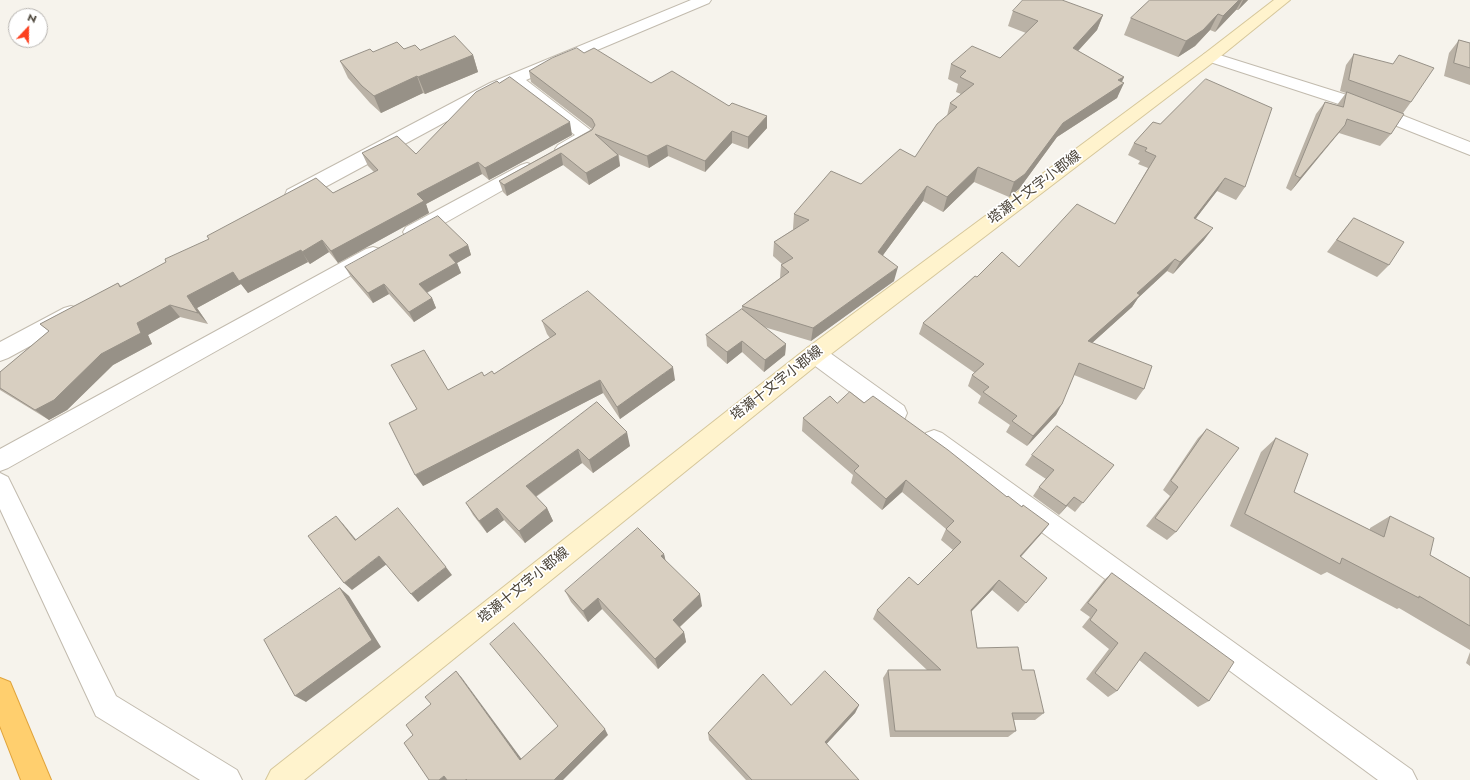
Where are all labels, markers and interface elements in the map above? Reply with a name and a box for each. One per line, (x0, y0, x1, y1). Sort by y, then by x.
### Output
north arrow (8, 8, 48, 48)
text: N (25, 9, 39, 27)
street label: 塔瀬十文字小郡線 (985, 148, 1085, 228)
street label: 塔瀬十文字小郡線 (728, 343, 826, 425)
street label: 塔瀬十文字小郡線 (475, 544, 573, 628)

